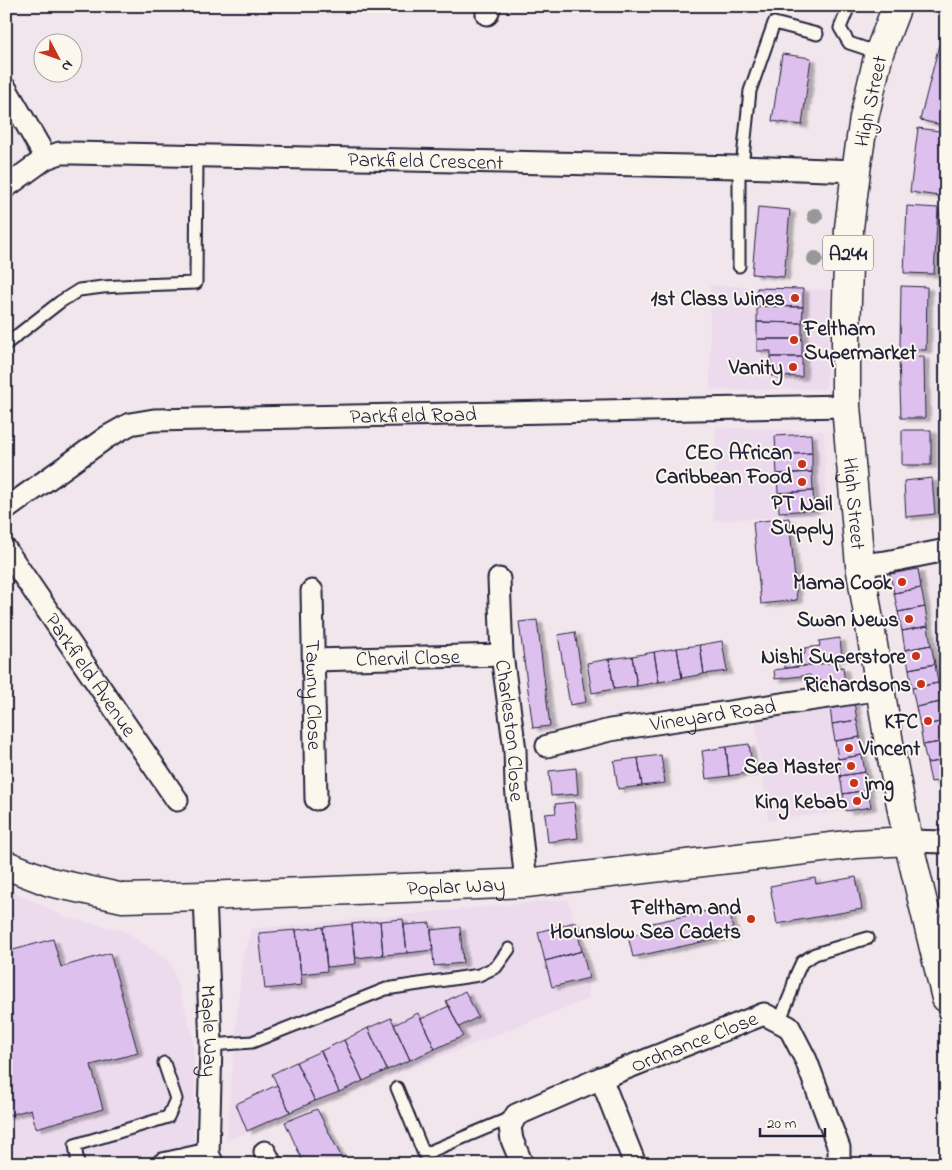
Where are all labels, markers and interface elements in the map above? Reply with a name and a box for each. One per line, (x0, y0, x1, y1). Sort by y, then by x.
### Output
north arrow (32, 32, 82, 82)
street label: High Street (848, 53, 898, 150)
text: N (56, 55, 78, 76)
street label: Parkfield Crescent (347, 146, 504, 179)
road number: A244 (823, 236, 873, 270)
place label: 1st Class Wines (651, 285, 785, 315)
marker: 1st Class Wines (789, 292, 801, 304)
place label: Feltham Supermarket (803, 315, 918, 369)
marker: Feltham Supermarket (788, 334, 800, 346)
place label: Vanity (728, 354, 783, 386)
marker: Vanity (787, 361, 799, 373)
street label: Parkfield Road (349, 400, 477, 433)
place label: CEO African Caribbean Food (656, 439, 792, 493)
street label: High Street (833, 456, 872, 551)
marker: CEO African Caribbean Food (796, 458, 808, 470)
marker: PT Nail Supply (796, 476, 808, 488)
place label: PT Nail Supply (771, 490, 834, 546)
place label: Mama Cook (793, 569, 893, 599)
marker: Mama Cook (896, 576, 908, 588)
place label: Swan News (797, 606, 899, 636)
street label: Parkfield Avenue (36, 608, 143, 744)
marker: Swan News (903, 613, 915, 625)
street label: Tawny Close (295, 639, 328, 751)
street label: Chervil Close (356, 643, 461, 676)
place label: Nishi Superstore (761, 643, 907, 673)
marker: Nishi Superstore (910, 650, 922, 662)
street label: Charleston Close (486, 658, 531, 804)
place label: Richardsons (804, 671, 911, 701)
marker: Richardsons (915, 678, 927, 690)
street label: Vineyard Road (647, 692, 778, 741)
place label: KFC (884, 708, 918, 738)
marker: KFC (922, 715, 934, 727)
place label: Vincent (858, 735, 921, 765)
marker: Vincent (843, 742, 855, 754)
place label: Sea Master (744, 753, 841, 783)
marker: Sea Master (845, 760, 857, 772)
place label: jmg (861, 770, 894, 802)
marker: jmg (848, 777, 860, 789)
place label: King Kebab (755, 788, 848, 820)
marker: King Kebab (851, 795, 863, 807)
street label: Poplar Way (406, 871, 506, 905)
place label: Feltham and Hounslow Sea Cadets (550, 894, 741, 948)
marker: Feltham and Hounslow Sea Cadets (745, 913, 757, 925)
street label: Maple Way (191, 984, 224, 1077)
street label: Ordnance Close (627, 1005, 763, 1082)
scale bar (760, 1105, 824, 1137)
text: 20 m (767, 1113, 797, 1135)

